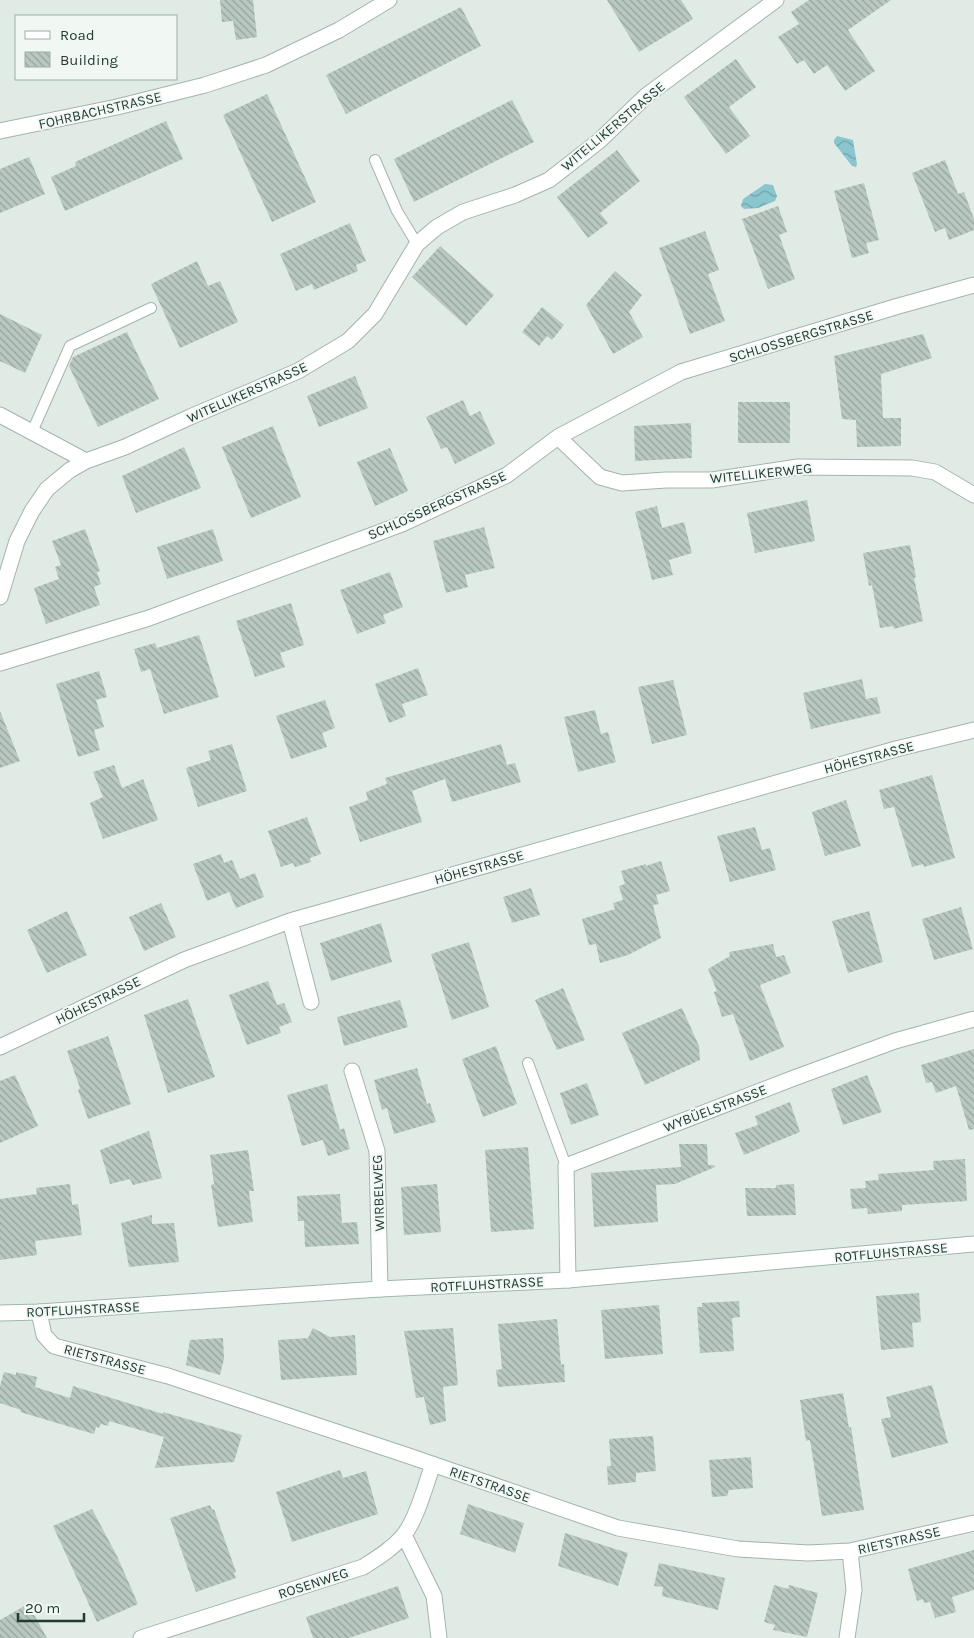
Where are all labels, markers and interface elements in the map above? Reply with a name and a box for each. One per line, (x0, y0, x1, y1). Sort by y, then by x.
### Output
legend (15, 15, 178, 80)
text: Road (60, 26, 95, 44)
text: Building (60, 51, 118, 69)
street label: WITELLIKERSTRASSE (558, 78, 669, 175)
street label: FOHRBACHSTRASSE (37, 88, 163, 133)
street label: SCHLOSSBERGSTRASSE (727, 306, 875, 367)
street label: WITELLIKERSTRASSE (184, 358, 310, 427)
street label: WITELLIKERWEG (709, 460, 813, 487)
street label: SCHLOSSBERGSTRASSE (365, 467, 509, 544)
street label: HÖHESTRASSE (822, 737, 916, 778)
street label: HÖHESTRASSE (432, 847, 526, 888)
street label: HÖHESTRASSE (53, 973, 144, 1028)
street label: WYBÜELSTRASSE (661, 1081, 769, 1136)
street label: WIRBELWEG (369, 1154, 388, 1232)
street label: ROTFLUHSTRASSE (834, 1239, 949, 1266)
street label: ROTFLUHSTRASSE (430, 1273, 544, 1296)
street label: ROTFLUHSTRASSE (26, 1298, 140, 1321)
street label: RIETSTRASSE (62, 1340, 148, 1379)
street label: RIETSTRASSE (447, 1463, 532, 1506)
street label: RIETSTRASSE (856, 1523, 942, 1558)
street label: ROSENWEG (276, 1564, 350, 1603)
scale bar (18, 1590, 84, 1622)
text: 20 m (25, 1599, 60, 1617)

